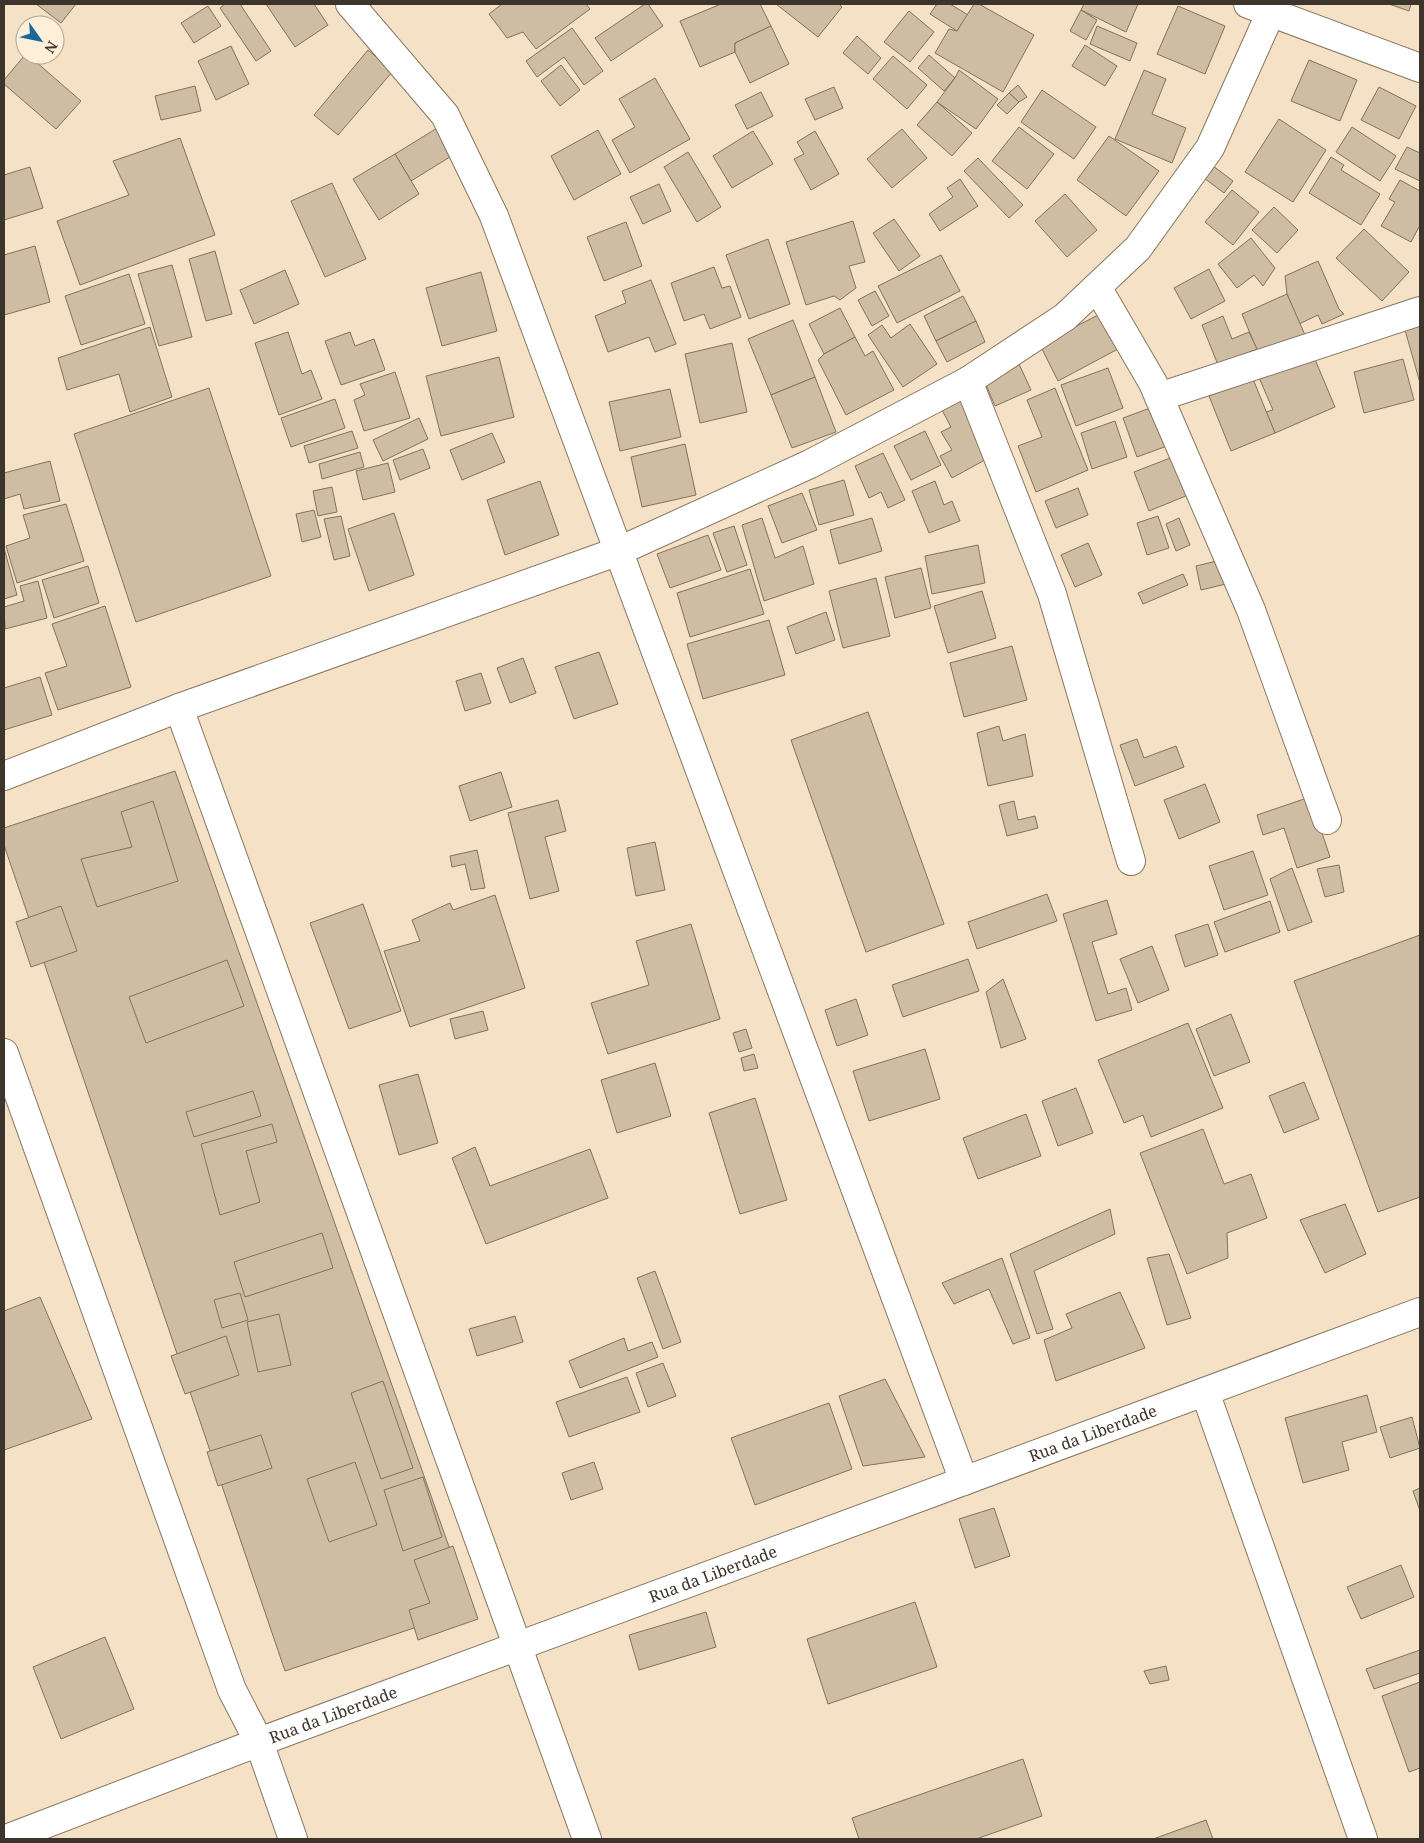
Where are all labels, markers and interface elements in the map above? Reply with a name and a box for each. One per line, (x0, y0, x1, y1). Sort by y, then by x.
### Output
north arrow (15, 15, 65, 65)
text: N (40, 38, 62, 57)
street label: Rua da Liberdade (1026, 1399, 1160, 1467)
street label: Rua da Liberdade (646, 1540, 780, 1608)
street label: Rua da Liberdade (266, 1681, 400, 1748)

